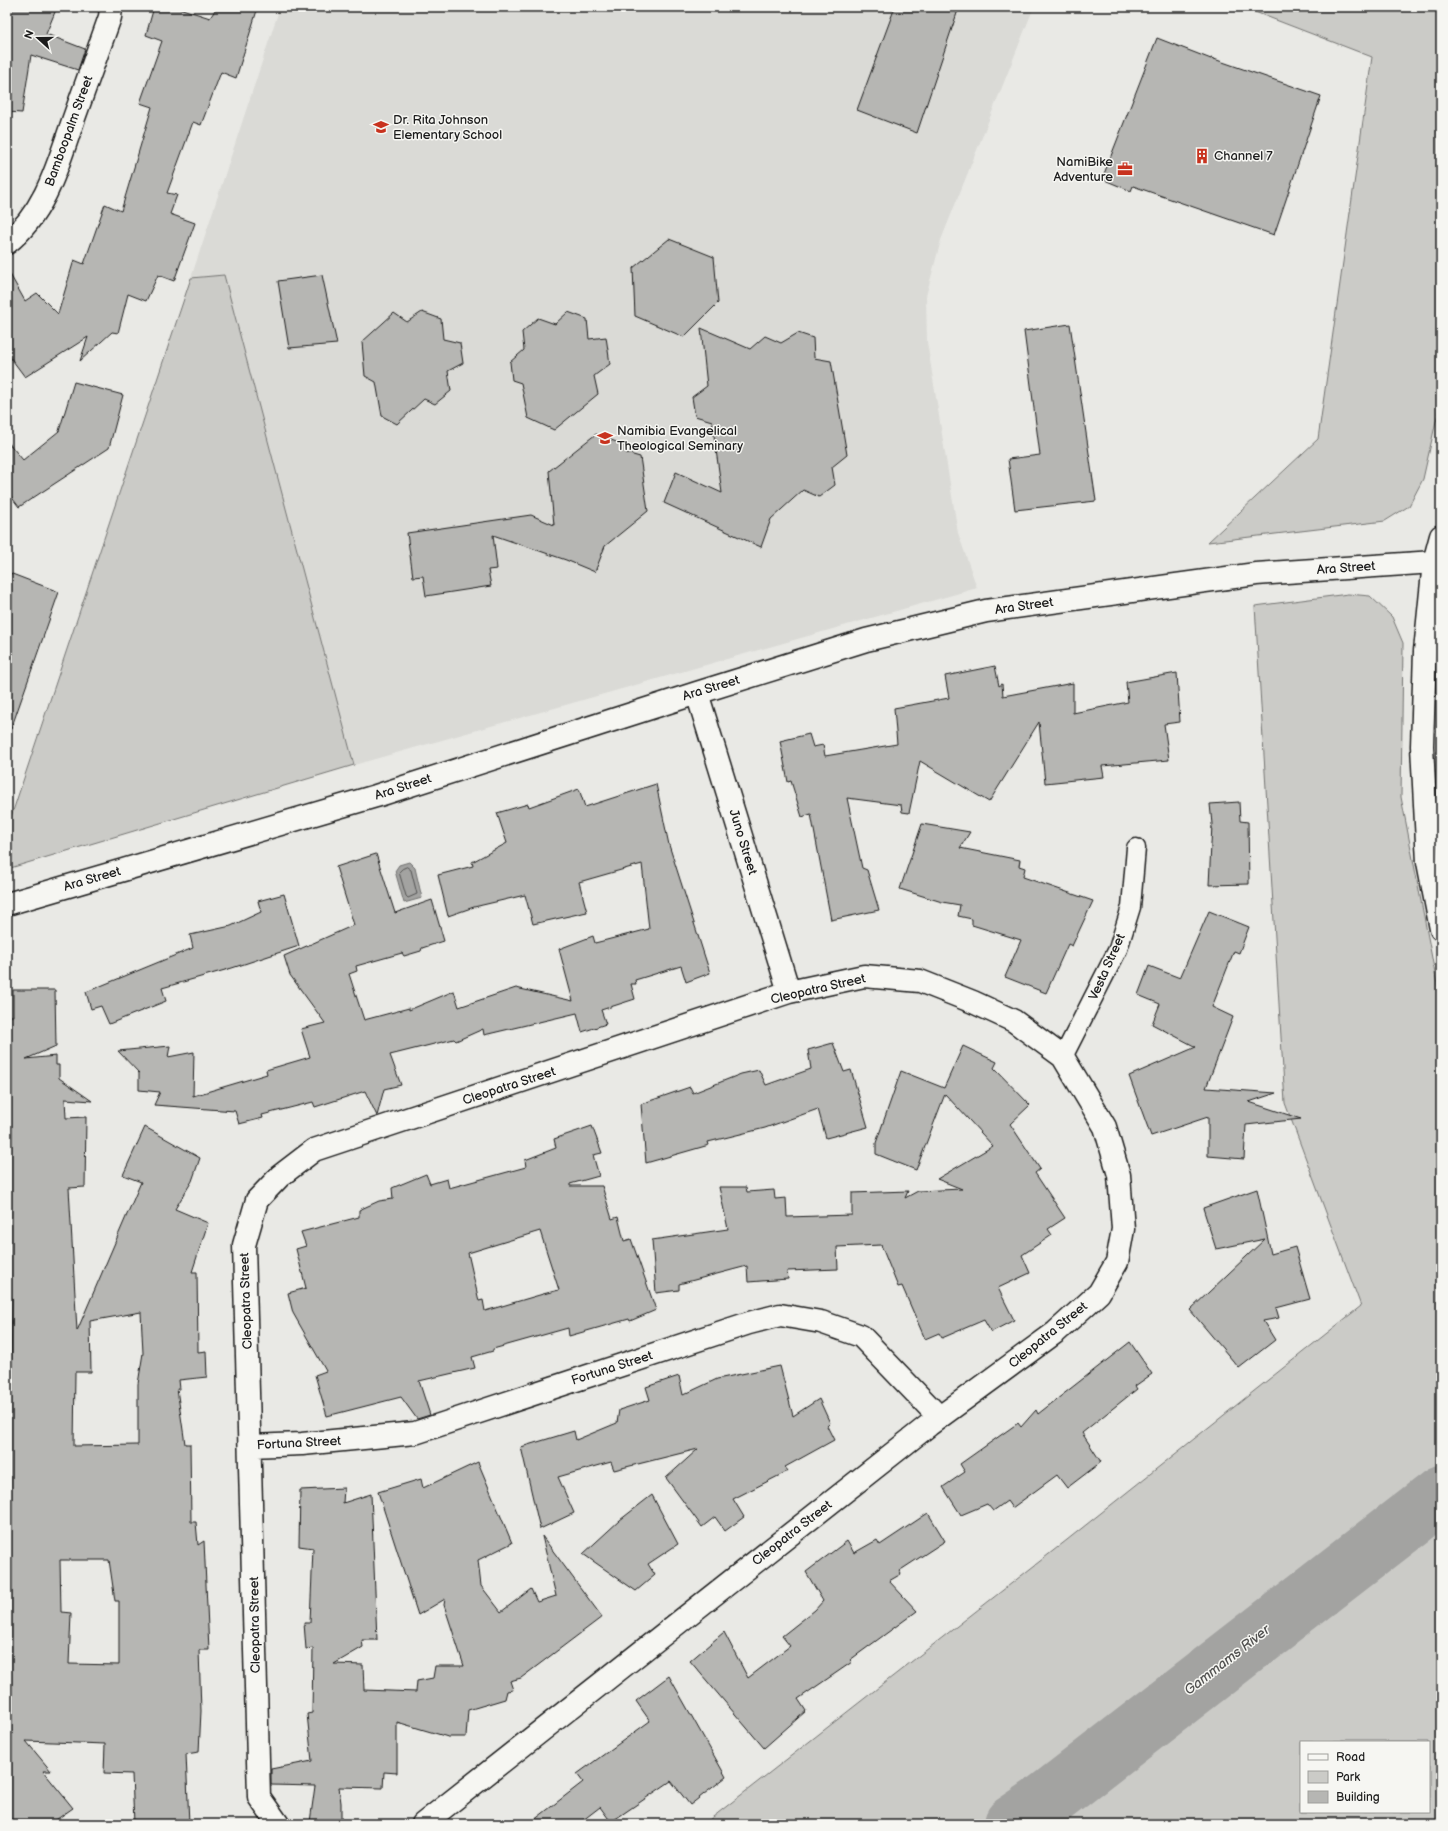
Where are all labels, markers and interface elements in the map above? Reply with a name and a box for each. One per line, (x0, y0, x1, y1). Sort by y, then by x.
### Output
north arrow (18, 18, 58, 58)
text: N (22, 28, 37, 41)
street label: Bamboopalm Street (42, 73, 96, 189)
place label: Dr. Rita Johnson Elementary School (393, 112, 502, 143)
school or university icon: Dr. Rita Johnson Elementary School (372, 118, 390, 136)
building icon: Channel 7 (1193, 147, 1211, 165)
place label: Channel 7 (1214, 148, 1273, 164)
place label: NamiBike Adventure (1053, 154, 1113, 185)
office icon: NamiBike Adventure (1116, 160, 1134, 178)
place label: Namibia Evangelical Theological Seminary (617, 423, 743, 454)
school or university icon: Namibia Evangelical Theological Seminary (596, 429, 614, 447)
street label: Ara Street (1316, 558, 1376, 578)
street label: Ara Street (994, 594, 1054, 618)
street label: Ara Street (681, 672, 741, 704)
street label: Ara Street (373, 770, 433, 804)
street label: Juno Street (725, 807, 761, 877)
street label: Ara Street (62, 863, 122, 895)
street label: Vesta Street (1085, 931, 1129, 1003)
street label: Cleopatra Street (769, 970, 867, 1008)
street label: Cleopatra Street (461, 1063, 557, 1109)
street label: Cleopatra Street (236, 1252, 256, 1350)
street label: Cleopatra Street (1005, 1298, 1091, 1372)
street label: Fortuna Street (569, 1347, 655, 1389)
street label: Fortuna Street (256, 1433, 342, 1453)
street label: Cleopatra Street (749, 1497, 835, 1569)
street label: Cleopatra Street (246, 1576, 264, 1674)
water label: Gammams River (1181, 1621, 1274, 1699)
legend (1300, 1741, 1430, 1813)
text: Road (1336, 1750, 1365, 1765)
text: Park (1336, 1770, 1360, 1785)
text: Building (1336, 1790, 1380, 1805)

